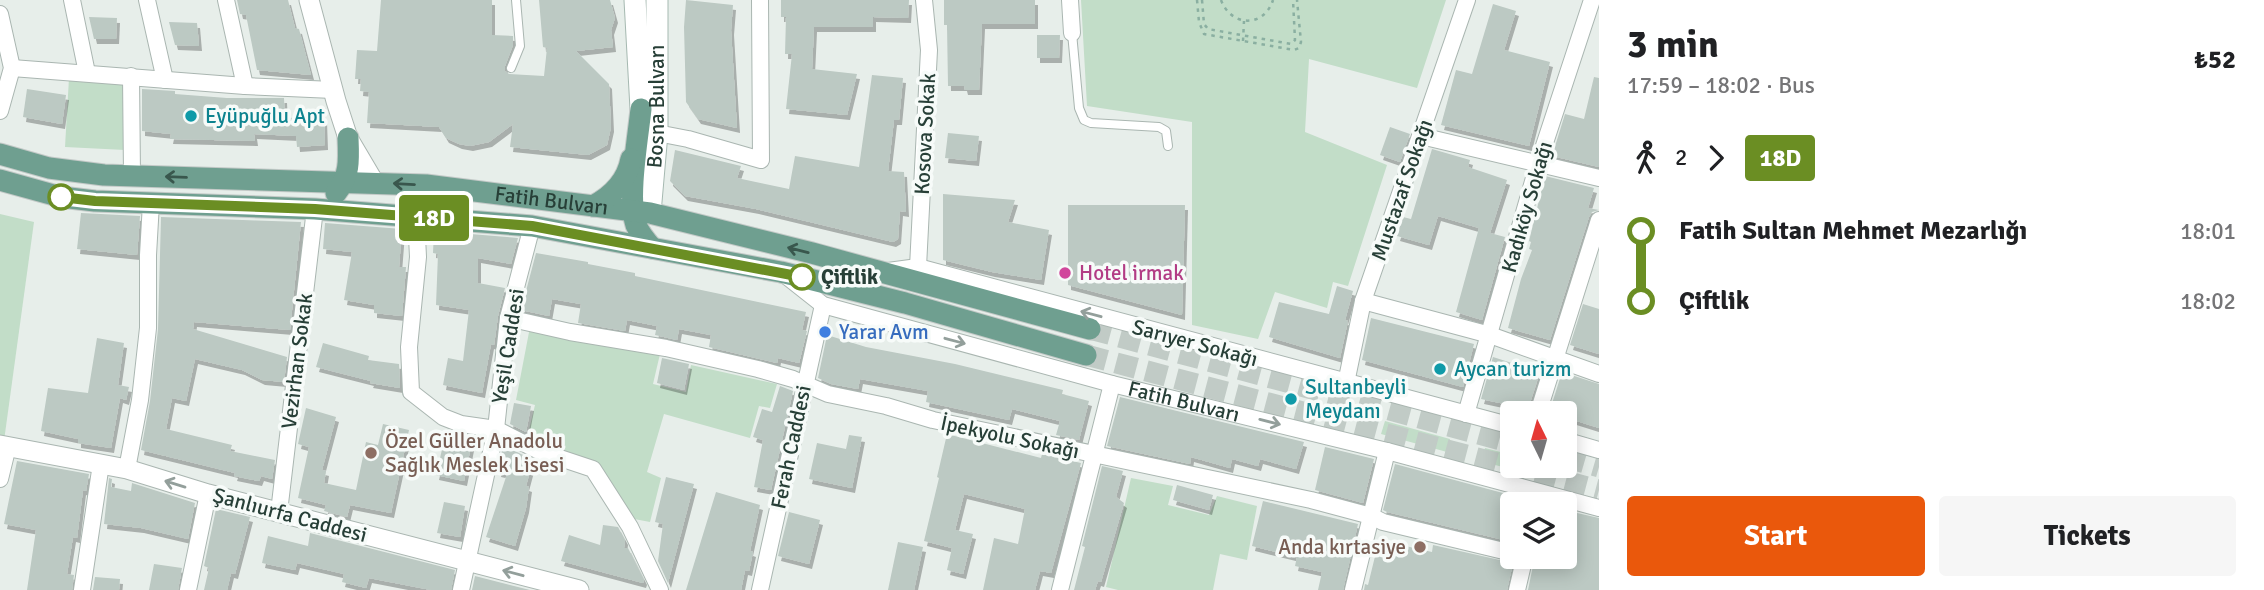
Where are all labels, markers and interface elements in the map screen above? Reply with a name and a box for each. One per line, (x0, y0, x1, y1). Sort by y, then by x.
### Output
text: 3 min (1627, 21, 1719, 68)
street label: Bosna Bulvarı (641, 44, 670, 169)
text: ₺52 (2194, 44, 2236, 76)
text: 17:59 – 18:02 · Bus (1627, 71, 1815, 100)
street label: Kosova Sokak (909, 72, 941, 196)
place label: Eyüpuğlu Apt (205, 103, 325, 129)
marker: Eyüpuğlu Apt (183, 108, 199, 124)
street label: Mustazaf Sokağı (1366, 116, 1438, 264)
street label: Kadıköy Sokağı (1496, 138, 1558, 276)
icon: walk (1627, 139, 1665, 177)
icon: forward (1697, 139, 1735, 177)
text: 2 (1675, 143, 1687, 172)
text: 18D (1759, 143, 1801, 173)
one-way arrow (165, 170, 188, 184)
one-way arrow (392, 177, 415, 190)
street label: Fatih Bulvarı (493, 181, 610, 221)
unlabelled marker (48, 184, 74, 210)
line badge: 18D (394, 195, 474, 241)
text: 18D (413, 203, 455, 233)
text: Fatih Sultan Mehmet Mezarlığı (1679, 215, 2027, 247)
text: 18:01 (2180, 217, 2236, 246)
one-way arrow (787, 243, 810, 256)
place label: Hotel irmak (1079, 260, 1184, 286)
marker: Çiftlik (789, 264, 815, 290)
place label: Çiftlik (821, 264, 878, 290)
marker: Hotel irmak (1057, 265, 1073, 281)
text: Çiftlik (1679, 285, 1749, 317)
street label: Yeşil Caddesi (486, 287, 530, 405)
text: 18:02 (2180, 287, 2236, 316)
street label: Vezirhan Sokak (276, 291, 318, 430)
one-way arrow (1080, 307, 1102, 320)
street label: Sarıyer Sokağı (1129, 314, 1261, 372)
place label: Yarar Avm (839, 319, 929, 345)
marker: Yarar Avm (817, 324, 833, 340)
one-way arrow (943, 335, 966, 348)
place label: Aycan turizm (1454, 356, 1571, 382)
marker: Aycan turizm (1432, 361, 1448, 377)
place label: Sultanbeyli Meydanı (1305, 374, 1406, 424)
street label: Fatih Bulvarı (1125, 375, 1242, 428)
street label: Ferah Caddesi (765, 383, 817, 511)
marker: Sultanbeyli Meydanı (1283, 391, 1299, 407)
north arrow (1500, 401, 1577, 478)
map controls (1500, 401, 1577, 569)
street label: İpekyolu Sokağı (938, 410, 1082, 464)
one-way arrow (1258, 416, 1281, 429)
place label: Özel Güller Anadolu Sağlık Meslek Lisesi (385, 428, 564, 478)
marker: Özel Güller Anadolu Sağlık Meslek Lisesi (363, 445, 379, 461)
one-way arrow (164, 476, 186, 489)
street label: Şanlıurfa Caddesi (210, 482, 370, 548)
button: layers (1500, 492, 1577, 569)
button: Start (1627, 496, 1925, 576)
button: Tickets (1939, 496, 2236, 576)
place label: Anda kırtasiye (1278, 534, 1406, 560)
marker: Anda kırtasiye (1412, 539, 1428, 555)
one-way arrow (502, 566, 525, 579)

